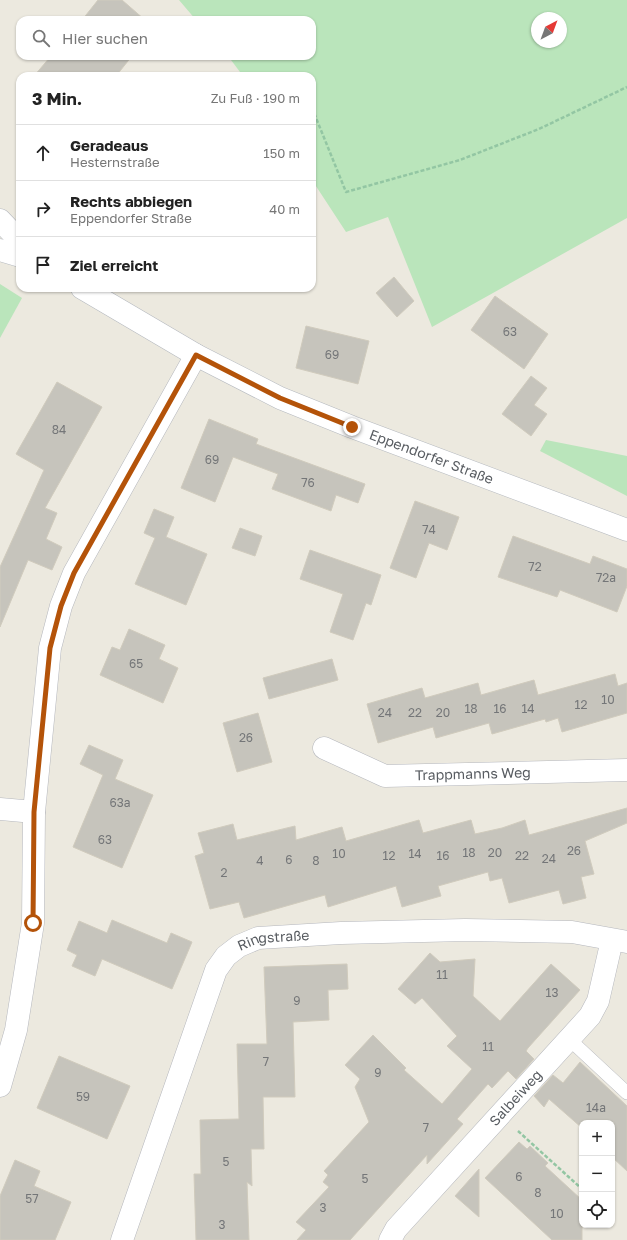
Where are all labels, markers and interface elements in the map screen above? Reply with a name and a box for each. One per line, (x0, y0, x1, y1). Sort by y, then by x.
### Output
north arrow (531, 12, 567, 48)
search box (16, 16, 316, 60)
icon: search (30, 27, 52, 49)
text: Hier suchen (62, 29, 148, 47)
text: 3 Min. (32, 88, 82, 109)
text: Zu Fuß · 190 m (211, 90, 300, 106)
text: Geradeaus (70, 136, 148, 154)
icon: ahead (32, 142, 54, 164)
text: 150 m (263, 145, 300, 161)
text: Hesternstraße (70, 154, 160, 170)
text: Rechts abbiegen (70, 192, 192, 210)
icon: right (32, 198, 54, 220)
text: 40 m (269, 201, 300, 217)
text: Eppendorfer Straße (70, 210, 192, 226)
icon: arrive (32, 254, 54, 276)
text: Ziel erreicht (70, 256, 158, 274)
house number: 63 (503, 324, 517, 339)
house number: 69 (325, 347, 339, 362)
route end (343, 418, 361, 436)
house number: 84 (52, 422, 66, 437)
street label: Eppendorfer Straße (367, 425, 496, 487)
house number: 69 (205, 452, 219, 467)
house number: 76 (301, 475, 315, 490)
house number: 74 (422, 522, 436, 537)
house number: 72 (528, 559, 542, 574)
house number: 72a (596, 570, 616, 585)
house number: 65 (129, 656, 143, 671)
house number: 10 (601, 692, 615, 707)
house number: 12 (575, 697, 587, 712)
house number: 18 (464, 701, 478, 716)
house number: 16 (493, 701, 507, 716)
house number: 14 (521, 701, 535, 716)
house number: 24 (378, 705, 392, 720)
house number: 22 (408, 705, 422, 720)
house number: 20 (436, 705, 450, 720)
house number: 26 (239, 730, 253, 745)
street label: Trappmanns Weg (415, 763, 531, 783)
house number: 63a (109, 795, 131, 810)
house number: 63 (98, 832, 112, 847)
house number: 26 (567, 843, 581, 858)
house number: 18 (462, 845, 476, 860)
house number: 20 (488, 845, 502, 860)
house number: 10 (332, 846, 346, 861)
house number: 14 (408, 846, 422, 861)
house number: 12 (383, 848, 395, 863)
house number: 16 (436, 848, 450, 863)
house number: 22 (515, 848, 529, 863)
house number: 24 (542, 851, 556, 866)
house number: 6 (285, 852, 293, 867)
house number: 4 (256, 853, 264, 868)
house number: 8 (312, 853, 320, 868)
house number: 2 (221, 865, 228, 880)
route start (24, 914, 42, 932)
street label: Ringstraße (235, 926, 310, 954)
house number: 11 (436, 967, 448, 982)
house number: 13 (546, 985, 558, 1000)
house number: 9 (293, 993, 301, 1008)
house number: 11 (482, 1039, 494, 1054)
house number: 7 (263, 1054, 269, 1069)
house number: 9 (374, 1065, 382, 1080)
street label: Salbeiweg (485, 1066, 545, 1129)
house number: 59 (76, 1089, 90, 1104)
house number: 14a (586, 1100, 606, 1115)
house number: 7 (423, 1120, 429, 1135)
map controls (579, 1120, 615, 1228)
button: + (579, 1120, 615, 1156)
house number: 5 (223, 1154, 230, 1169)
button: − (579, 1156, 615, 1192)
house number: 6 (515, 1169, 523, 1184)
house number: 5 (362, 1171, 369, 1186)
house number: 8 (534, 1185, 542, 1200)
house number: 57 (25, 1191, 39, 1206)
button: locate (579, 1192, 615, 1228)
house number: 3 (319, 1200, 327, 1215)
house number: 10 (550, 1206, 564, 1221)
house number: 3 (218, 1217, 226, 1232)

